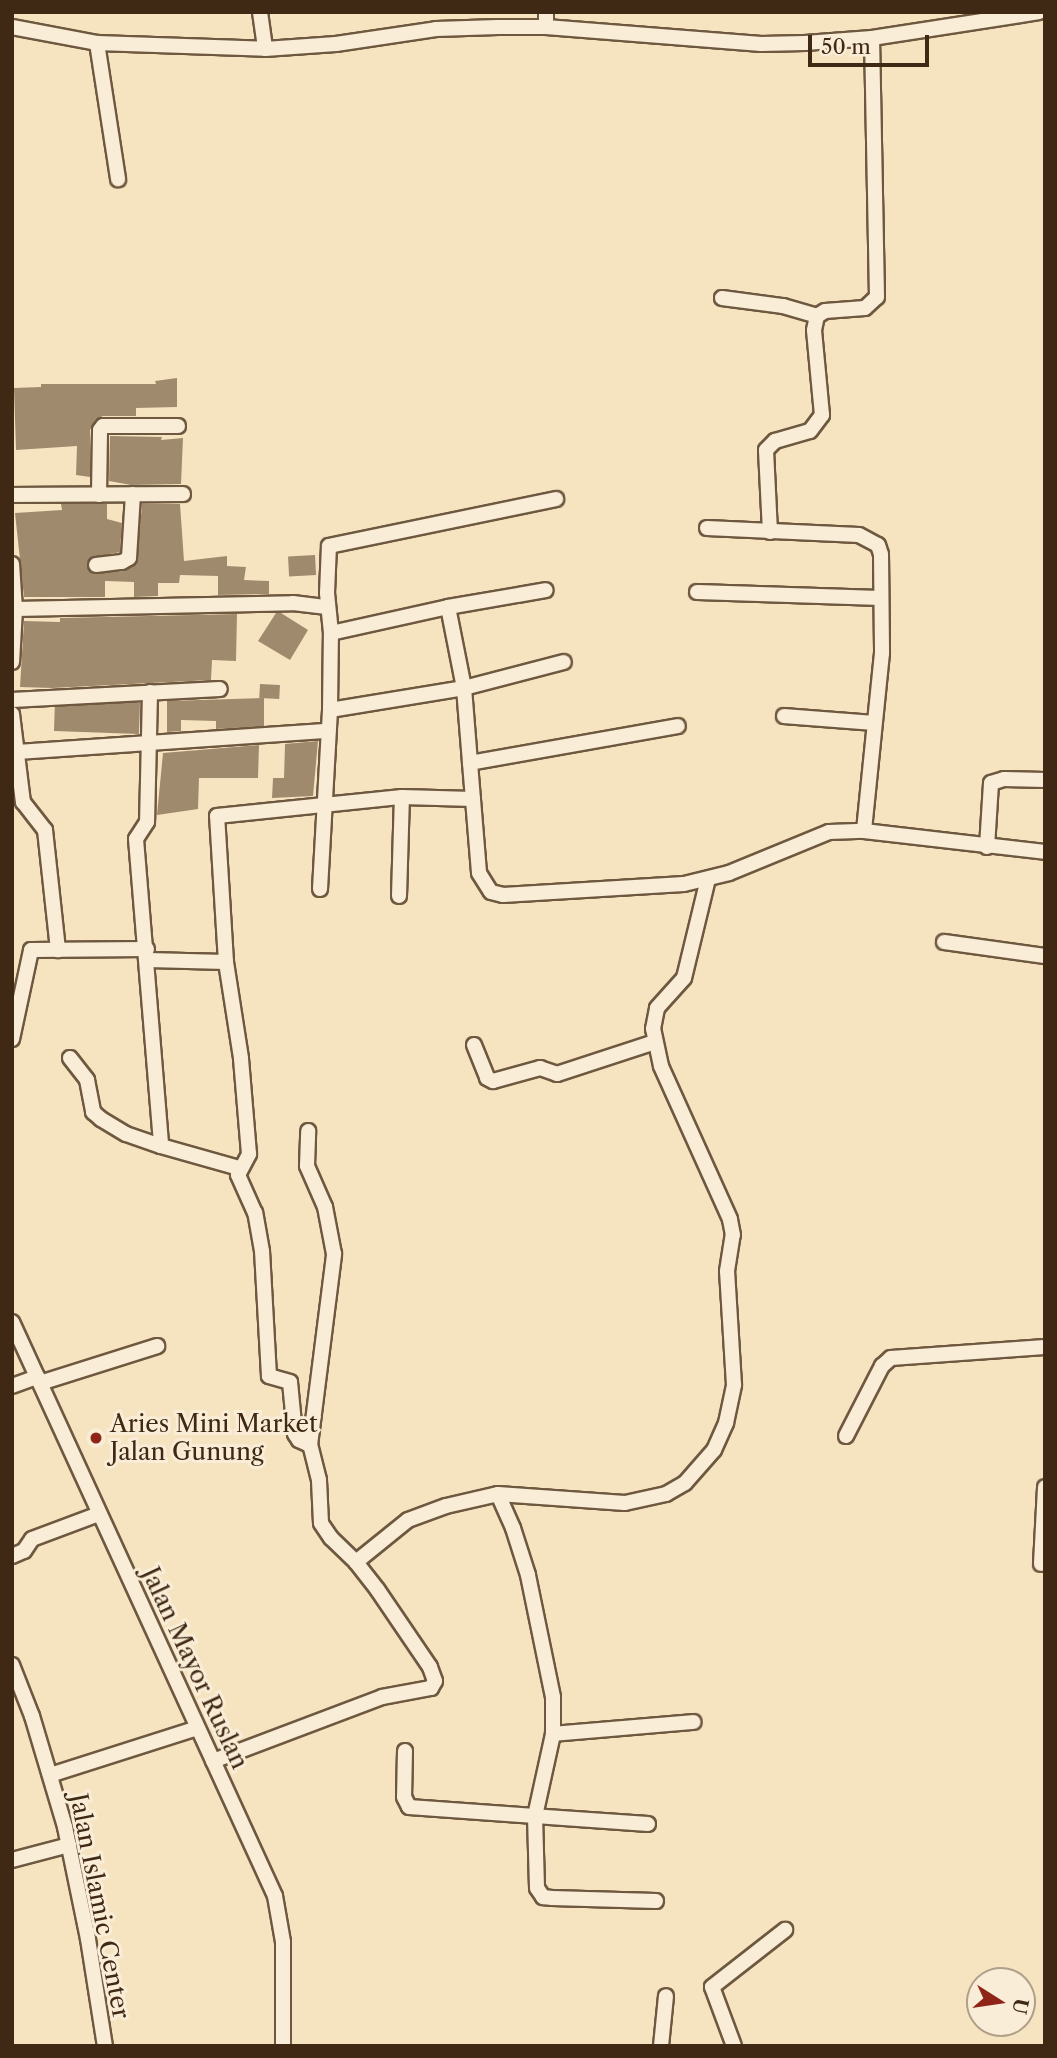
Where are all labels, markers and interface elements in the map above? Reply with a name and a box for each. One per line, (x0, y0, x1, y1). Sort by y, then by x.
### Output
scale bar (812, 21, 933, 65)
text: 50 m (821, 34, 871, 59)
place label: Aries Mini Market Jalan Gunung (110, 1410, 317, 1466)
marker: Aries Mini Market Jalan Gunung (88, 1430, 104, 1446)
street label: Jalan Mayor Ruslan (136, 1562, 254, 1774)
street label: Jalan Islamic Center (64, 1791, 136, 2021)
north arrow (966, 1967, 1036, 2037)
text: U (1007, 1996, 1033, 2016)

